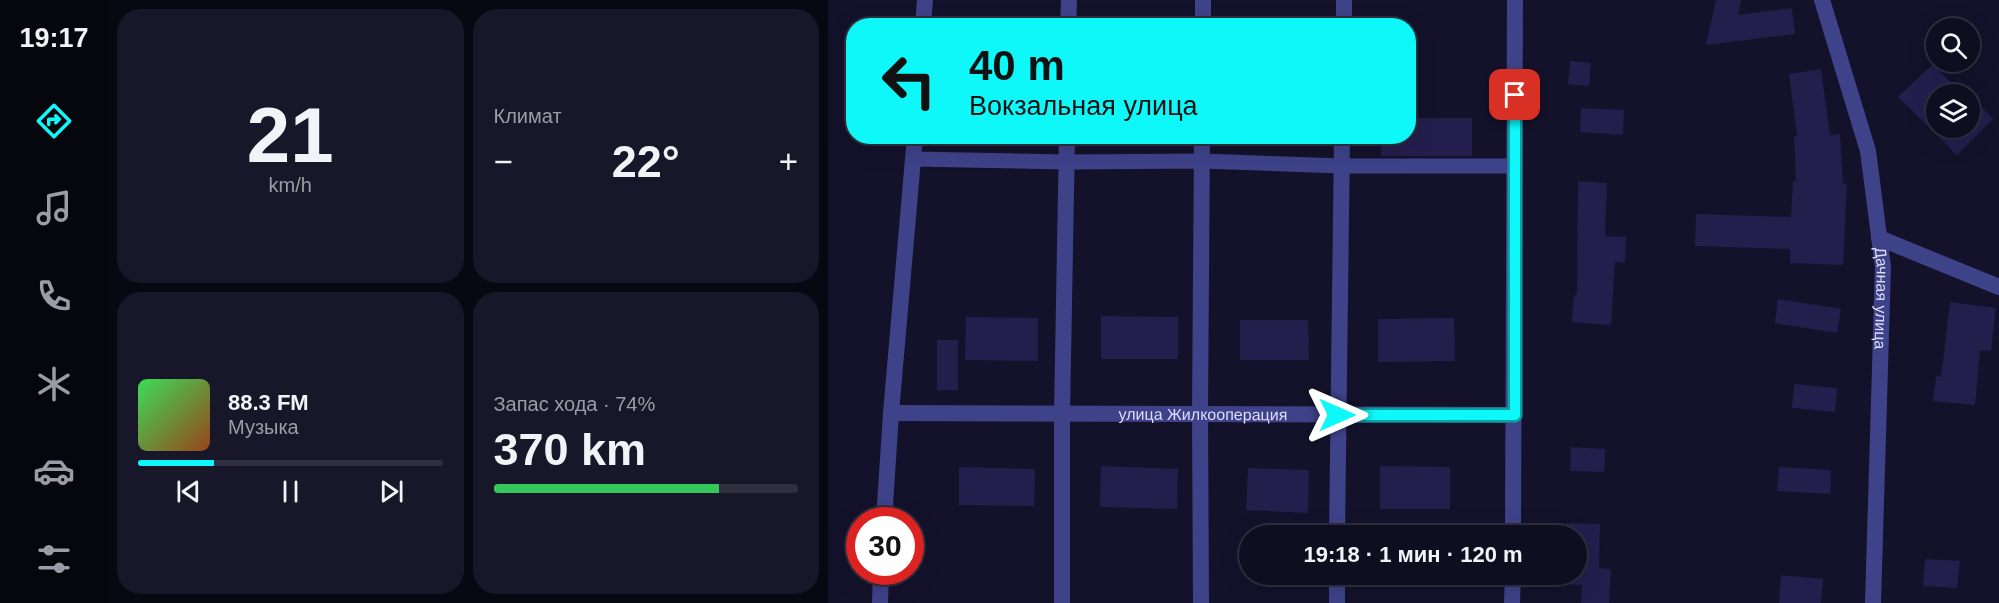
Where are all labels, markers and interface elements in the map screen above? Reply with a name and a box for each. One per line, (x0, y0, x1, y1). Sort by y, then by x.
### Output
map controls (1926, 18, 1980, 138)
button: search (1926, 18, 1980, 72)
text: 19:17 (19, 23, 89, 53)
icon: left (870, 42, 948, 120)
text: 40 m (969, 42, 1065, 89)
pin (1489, 69, 1540, 120)
icon: arrive (1498, 78, 1531, 111)
button: layers (1926, 84, 1980, 138)
text: 21 (247, 91, 334, 179)
text: Вокзальная улица (969, 91, 1198, 121)
icon: directions (33, 100, 75, 142)
text: Климат (494, 105, 562, 127)
text: 22° (612, 136, 680, 187)
text: − (494, 143, 513, 180)
text: + (779, 143, 798, 180)
text: km/h (269, 174, 312, 196)
icon: music (33, 187, 75, 229)
street label: Дачная улица (1871, 246, 1891, 350)
icon: phone (33, 275, 75, 317)
icon: climate (33, 363, 75, 405)
position arrow (1305, 383, 1369, 447)
text: 88.3 FM (228, 390, 309, 415)
text: Запас хода · 74% (494, 393, 655, 415)
street label: улица Жилкооперация (1119, 406, 1287, 423)
text: Музыка (228, 416, 299, 438)
text: 370 km (494, 424, 646, 475)
icon: car (33, 450, 75, 492)
icon: previous (172, 475, 205, 508)
icon: pause (274, 475, 307, 508)
icon: next (375, 475, 408, 508)
speed limit sign: 30 (846, 507, 924, 585)
icon: filters (33, 538, 75, 580)
text: 19:18 · 1 мин · 120 m (1303, 542, 1523, 567)

